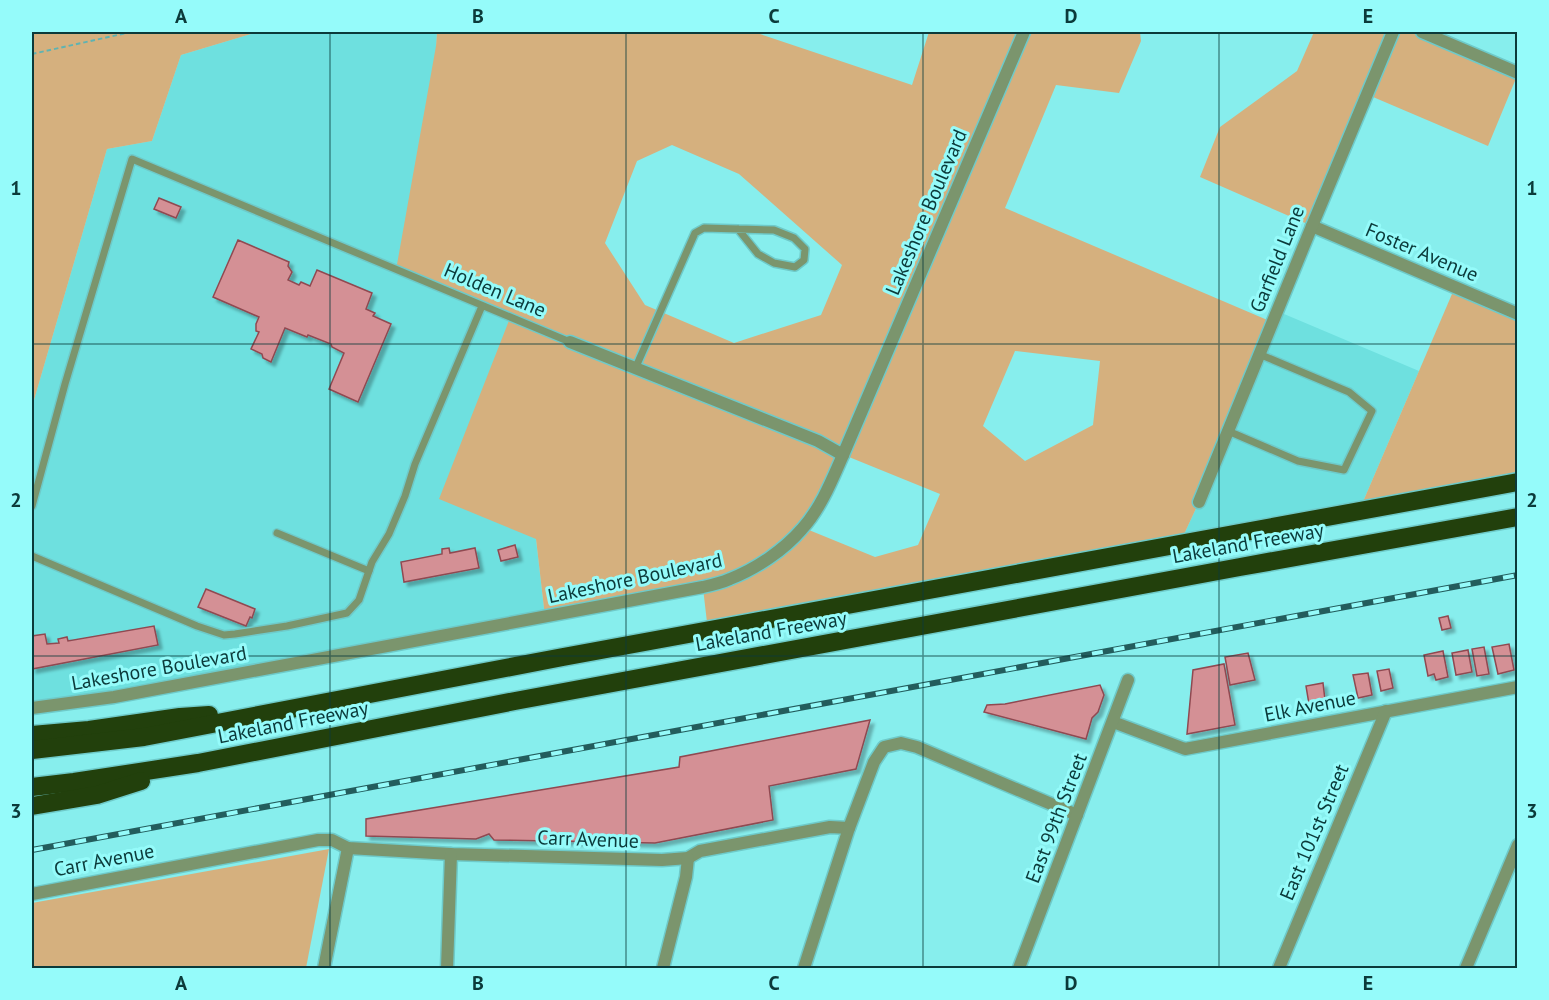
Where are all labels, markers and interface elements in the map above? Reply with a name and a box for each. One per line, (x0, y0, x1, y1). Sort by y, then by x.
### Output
text: A (175, 3, 188, 29)
text: B (472, 3, 484, 29)
text: C (768, 3, 780, 29)
text: D (1065, 3, 1078, 29)
text: E (1363, 3, 1373, 29)
street label: Lakeshore Boulevard (879, 125, 973, 299)
text: 1 (10, 175, 22, 201)
text: 1 (1526, 175, 1538, 201)
street label: Garfield Lane (1244, 202, 1310, 316)
street label: Foster Avenue (1362, 217, 1482, 287)
street label: Holden Lane (440, 257, 550, 323)
text: 2 (10, 487, 22, 513)
text: 2 (1526, 487, 1538, 513)
street label: Lakeland Freeway (1170, 517, 1326, 569)
street label: Lakeshore Boulevard (545, 547, 725, 609)
street label: Lakeland Freeway (693, 605, 849, 657)
street label: Lakeshore Boulevard (69, 640, 249, 696)
street label: Elk Avenue (1262, 684, 1358, 728)
street label: Lakeland Freeway (215, 695, 371, 749)
street label: East 99th Street (1019, 749, 1093, 887)
street label: East 101st Street (1274, 760, 1354, 904)
text: 3 (10, 798, 22, 824)
text: 3 (1526, 798, 1538, 824)
street label: Carr Avenue (537, 824, 639, 854)
street label: Carr Avenue (52, 838, 156, 882)
text: A (175, 970, 188, 996)
text: B (472, 970, 484, 996)
text: C (768, 970, 780, 996)
text: D (1065, 970, 1078, 996)
text: E (1363, 970, 1373, 996)

